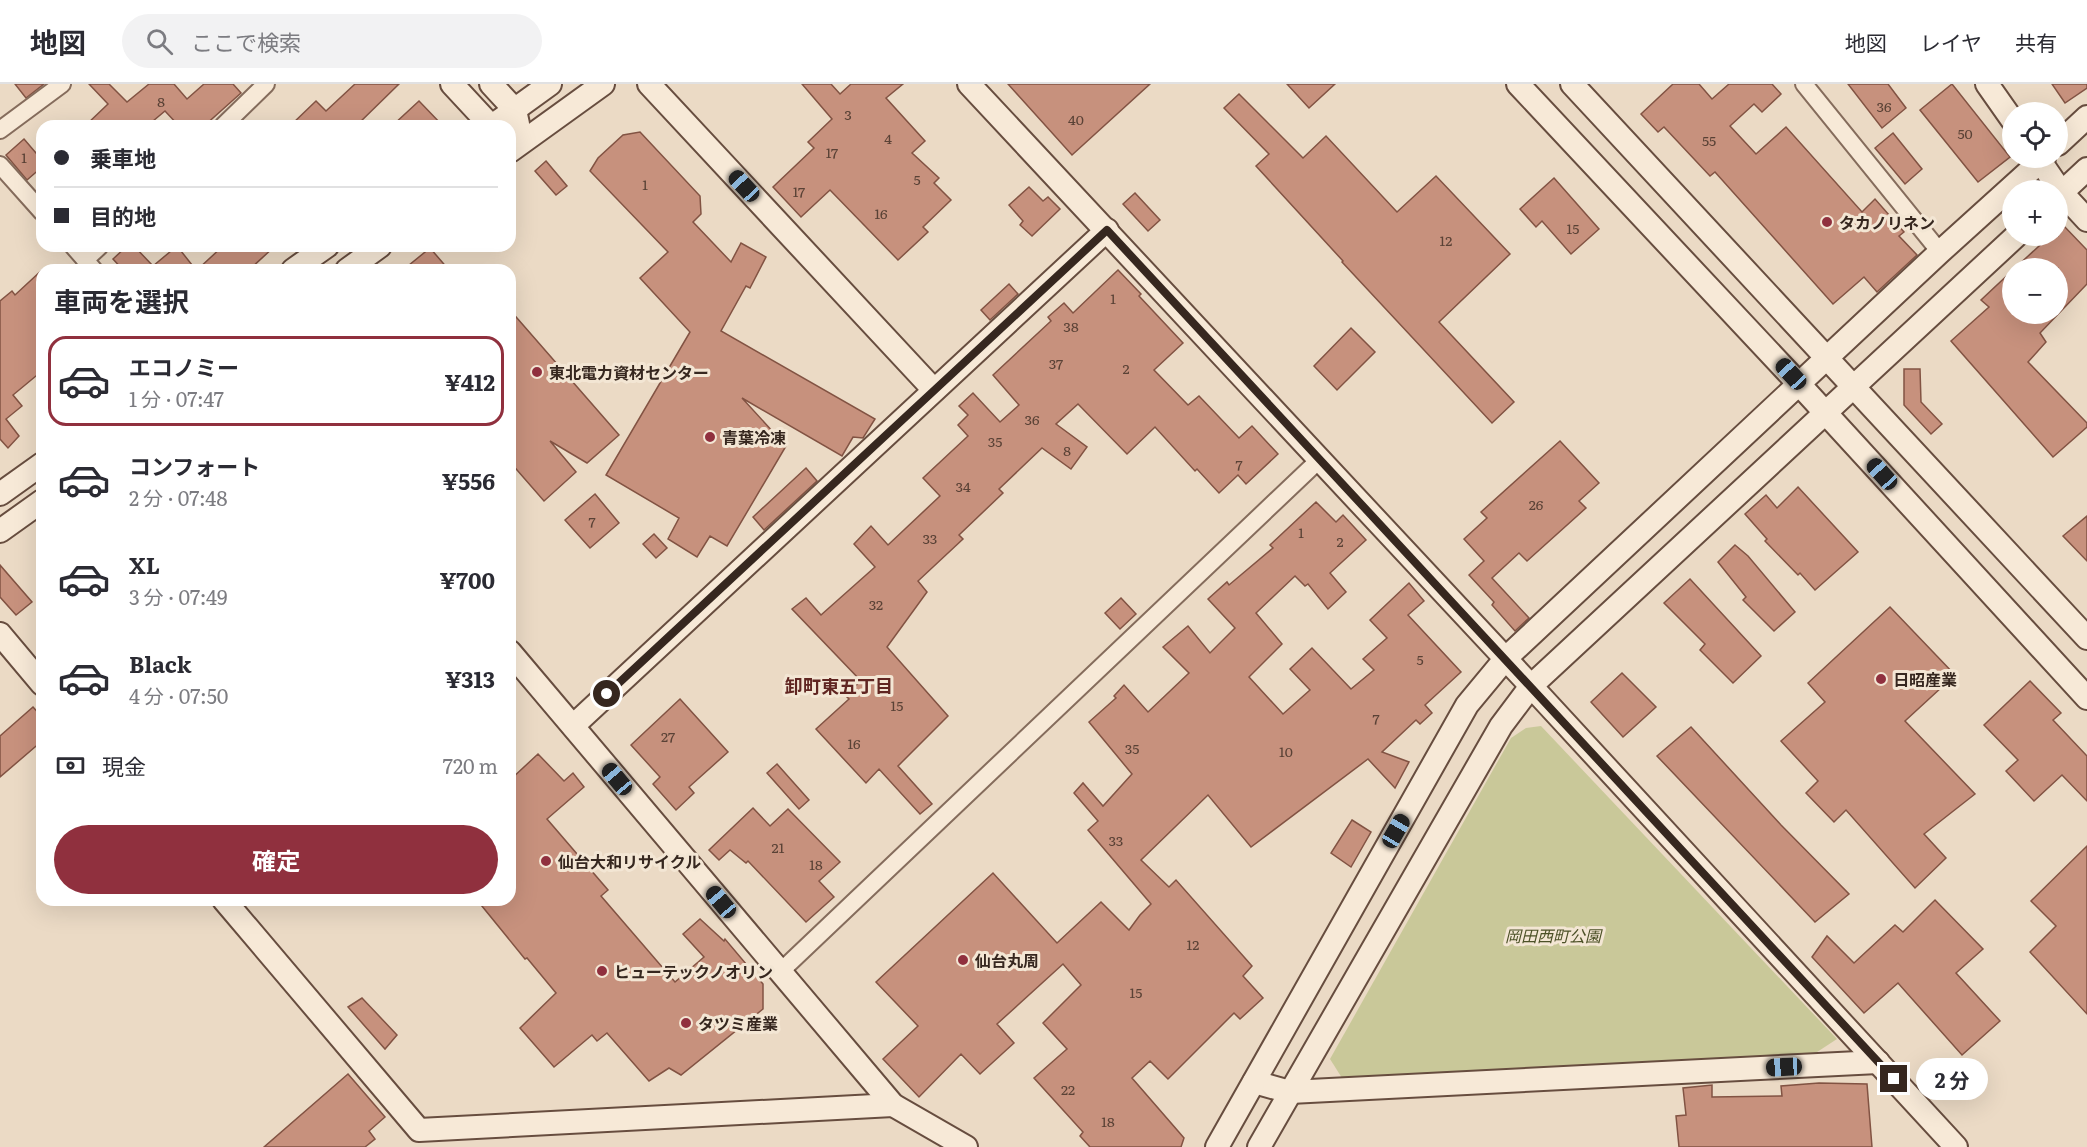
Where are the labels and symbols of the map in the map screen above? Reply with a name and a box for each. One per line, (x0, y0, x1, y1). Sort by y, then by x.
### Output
house number: 8 (157, 91, 165, 111)
house number: 36 (1876, 96, 1892, 116)
house number: 3 (844, 104, 852, 124)
house number: 40 (1068, 109, 1084, 129)
house number: 50 (1957, 123, 1973, 143)
house number: 4 (884, 128, 892, 148)
house number: 55 (1702, 130, 1716, 150)
house number: 17 (826, 142, 838, 162)
house number: 1 (21, 147, 27, 167)
car (725, 167, 763, 205)
house number: 5 (913, 169, 921, 189)
house number: 1 (642, 174, 648, 194)
house number: 17 (793, 181, 805, 201)
house number: 16 (874, 203, 888, 223)
place label: タカノリネン (1839, 210, 1935, 234)
marker: タカノリネン (1820, 215, 1834, 229)
house number: 15 (1567, 218, 1579, 238)
house number: 12 (1440, 230, 1452, 250)
house number: 1 (1110, 288, 1116, 308)
house number: 38 (1063, 316, 1079, 336)
house number: 37 (1049, 353, 1063, 373)
car (1772, 355, 1810, 393)
house number: 2 (1122, 358, 1130, 378)
place label: 東北電力資材センター (549, 360, 709, 384)
marker: 東北電力資材センター (530, 365, 544, 379)
house number: 36 (1024, 409, 1040, 429)
place label: 青葉冷凍 (722, 425, 786, 449)
marker: 青葉冷凍 (703, 430, 717, 444)
house number: 35 (988, 431, 1002, 451)
house number: 8 (1063, 440, 1071, 460)
house number: 7 (1235, 454, 1243, 474)
car (1863, 455, 1901, 493)
house number: 34 (955, 476, 971, 496)
house number: 26 (1529, 494, 1544, 514)
house number: 7 (588, 511, 596, 531)
house number: 1 (1298, 522, 1304, 542)
house number: 33 (923, 528, 937, 548)
house number: 2 (1336, 531, 1344, 551)
house number: 32 (869, 594, 883, 614)
house number: 5 (1416, 649, 1424, 669)
place label: 日昭産業 (1893, 667, 1957, 691)
district label: 卸町東五丁目 (785, 672, 893, 699)
marker: 日昭産業 (1874, 672, 1888, 686)
route start (593, 680, 620, 707)
house number: 15 (891, 695, 903, 715)
house number: 7 (1372, 708, 1380, 728)
house number: 27 (661, 726, 675, 746)
house number: 16 (847, 733, 861, 753)
house number: 35 (1125, 738, 1139, 758)
house number: 10 (1279, 741, 1293, 761)
car (599, 759, 635, 799)
car (1379, 811, 1413, 851)
house number: 33 (1109, 830, 1123, 850)
house number: 21 (772, 837, 785, 857)
place label: 仙台大和リサイクル (557, 849, 701, 873)
marker: 仙台大和リサイクル (539, 854, 553, 868)
house number: 18 (809, 854, 823, 874)
car (703, 882, 739, 922)
park label: 岡田西町公園 (1505, 923, 1603, 947)
house number: 12 (1187, 934, 1199, 954)
place label: 仙台丸周 (974, 948, 1039, 972)
marker: 仙台丸周 (956, 953, 970, 967)
place label: ヒューテックノオリン (614, 959, 773, 983)
marker: ヒューテックノオリン (595, 964, 609, 978)
house number: 15 (1130, 982, 1142, 1002)
place label: タツミ産業 (698, 1011, 778, 1035)
marker: タツミ産業 (679, 1016, 693, 1030)
car (1766, 1057, 1802, 1077)
callout: 2 分 (1915, 1058, 1987, 1100)
route end (1880, 1065, 1907, 1092)
house number: 22 (1061, 1079, 1075, 1099)
house number: 18 (1101, 1111, 1115, 1131)

